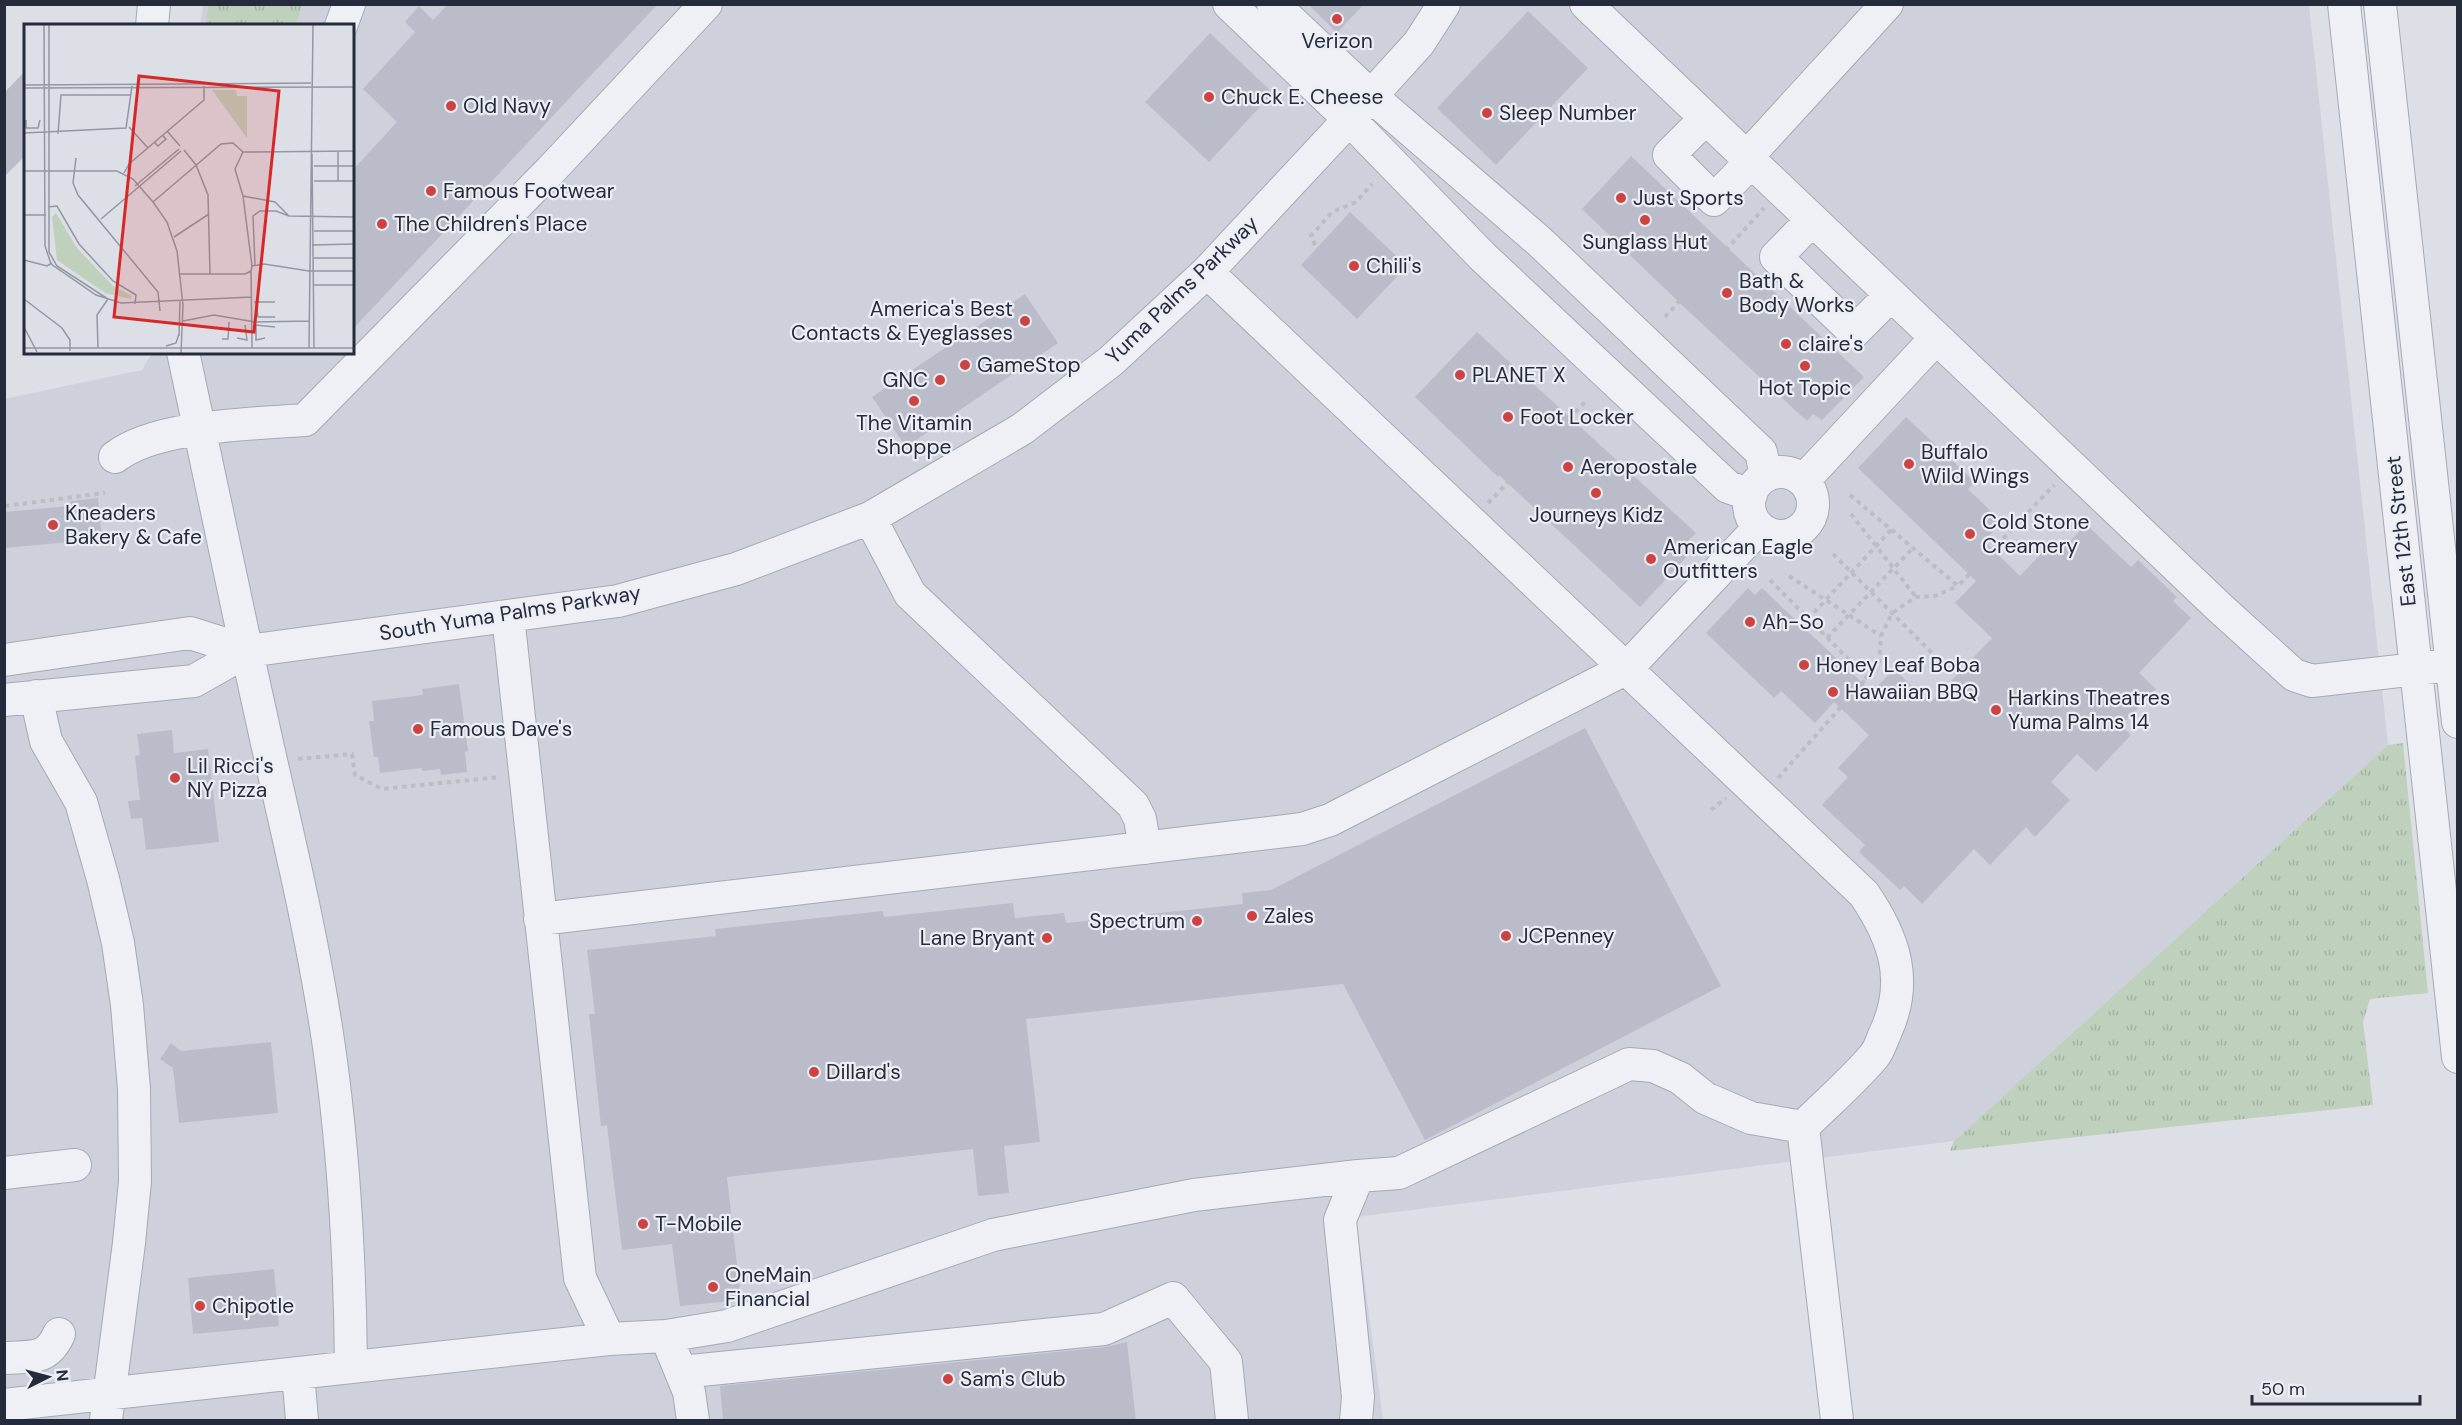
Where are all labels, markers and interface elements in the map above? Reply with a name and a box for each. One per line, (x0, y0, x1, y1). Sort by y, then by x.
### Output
marker: Verizon (1330, 12, 1344, 26)
inset map (24, 24, 354, 354)
place label: Verizon (1301, 27, 1373, 55)
place label: Chuck E. Cheese (1221, 83, 1383, 111)
marker: Chuck E. Cheese (1202, 90, 1216, 104)
place label: Old Navy (463, 92, 551, 120)
marker: Old Navy (444, 99, 458, 113)
place label: Sleep Number (1499, 99, 1637, 127)
marker: Sleep Number (1480, 106, 1494, 120)
place label: Famous Footwear (443, 177, 615, 205)
marker: Famous Footwear (424, 184, 438, 198)
place label: Just Sports (1633, 184, 1744, 212)
marker: Just Sports (1614, 191, 1628, 205)
place label: The Children's Place (394, 210, 587, 238)
street label: Yuma Palms Parkway (1100, 210, 1265, 370)
marker: Sunglass Hut (1638, 213, 1652, 227)
marker: The Children's Place (375, 217, 389, 231)
place label: Sunglass Hut (1582, 228, 1708, 256)
place label: Chili's (1366, 252, 1422, 280)
marker: Chili's (1347, 259, 1361, 273)
place label: Bath & Body Works (1739, 267, 1855, 319)
marker: Bath & Body Works (1720, 286, 1734, 300)
place label: America's Best Contacts & Eyeglasses (791, 295, 1013, 347)
marker: America's Best Contacts & Eyeglasses (1018, 314, 1032, 328)
place label: claire's (1798, 330, 1863, 358)
marker: claire's (1779, 337, 1793, 351)
place label: GameStop (977, 351, 1081, 379)
marker: GameStop (958, 358, 972, 372)
marker: Hot Topic (1798, 359, 1812, 373)
place label: PLANET X (1472, 361, 1566, 389)
place label: GNC (883, 366, 928, 394)
marker: PLANET X (1453, 368, 1467, 382)
marker: GNC (933, 373, 947, 387)
place label: Hot Topic (1759, 374, 1851, 402)
marker: The Vitamin Shoppe (907, 394, 921, 408)
place label: Foot Locker (1520, 403, 1634, 431)
place label: The Vitamin Shoppe (856, 409, 972, 461)
marker: Foot Locker (1501, 410, 1515, 424)
place label: Buffalo Wild Wings (1921, 438, 2030, 490)
place label: Aeropostale (1580, 453, 1697, 481)
street label: East 12th Street (2379, 454, 2423, 608)
marker: Buffalo Wild Wings (1902, 457, 1916, 471)
marker: Aeropostale (1561, 460, 1575, 474)
marker: Journeys Kidz (1589, 486, 1603, 500)
place label: Kneaders Bakery & Cafe (65, 499, 202, 551)
place label: Journeys Kidz (1529, 501, 1663, 529)
place label: Cold Stone Creamery (1982, 508, 2090, 560)
marker: Kneaders Bakery & Cafe (46, 518, 60, 532)
marker: Cold Stone Creamery (1963, 527, 1977, 541)
place label: American Eagle Outfitters (1663, 533, 1813, 585)
marker: American Eagle Outfitters (1644, 552, 1658, 566)
street label: South Yuma Palms Parkway (377, 578, 643, 648)
place label: Ah-So (1762, 608, 1824, 636)
marker: Ah-So (1743, 615, 1757, 629)
place label: Honey Leaf Boba (1816, 651, 1980, 679)
marker: Honey Leaf Boba (1797, 658, 1811, 672)
place label: Hawaiian BBQ (1845, 678, 1978, 706)
place label: Harkins Theatres Yuma Palms 14 (2008, 684, 2170, 736)
marker: Hawaiian BBQ (1826, 685, 1840, 699)
marker: Harkins Theatres Yuma Palms 14 (1989, 703, 2003, 717)
place label: Famous Dave's (430, 715, 572, 743)
marker: Famous Dave's (411, 722, 425, 736)
place label: Lil Ricci's NY Pizza (187, 752, 274, 804)
marker: Lil Ricci's NY Pizza (168, 771, 182, 785)
place label: Zales (1264, 902, 1314, 930)
place label: Spectrum (1089, 907, 1185, 935)
marker: Zales (1245, 909, 1259, 923)
marker: Spectrum (1190, 914, 1204, 928)
place label: JCPenney (1518, 922, 1615, 950)
place label: Lane Bryant (920, 924, 1035, 952)
marker: JCPenney (1499, 929, 1513, 943)
marker: Lane Bryant (1040, 931, 1054, 945)
place label: Dillard's (826, 1058, 901, 1086)
marker: Dillard's (807, 1065, 821, 1079)
place label: T-Mobile (655, 1210, 742, 1238)
marker: T-Mobile (636, 1217, 650, 1231)
place label: OneMain Financial (725, 1261, 811, 1313)
marker: OneMain Financial (706, 1280, 720, 1294)
place label: Chipotle (212, 1292, 294, 1320)
marker: Chipotle (193, 1299, 207, 1313)
north arrow (18, 1347, 78, 1407)
place label: Sam's Club (960, 1365, 1066, 1393)
scale bar (2252, 1368, 2420, 1406)
text: N (51, 1369, 73, 1382)
marker: Sam's Club (941, 1372, 955, 1386)
text: 50 m (2261, 1377, 2305, 1401)

